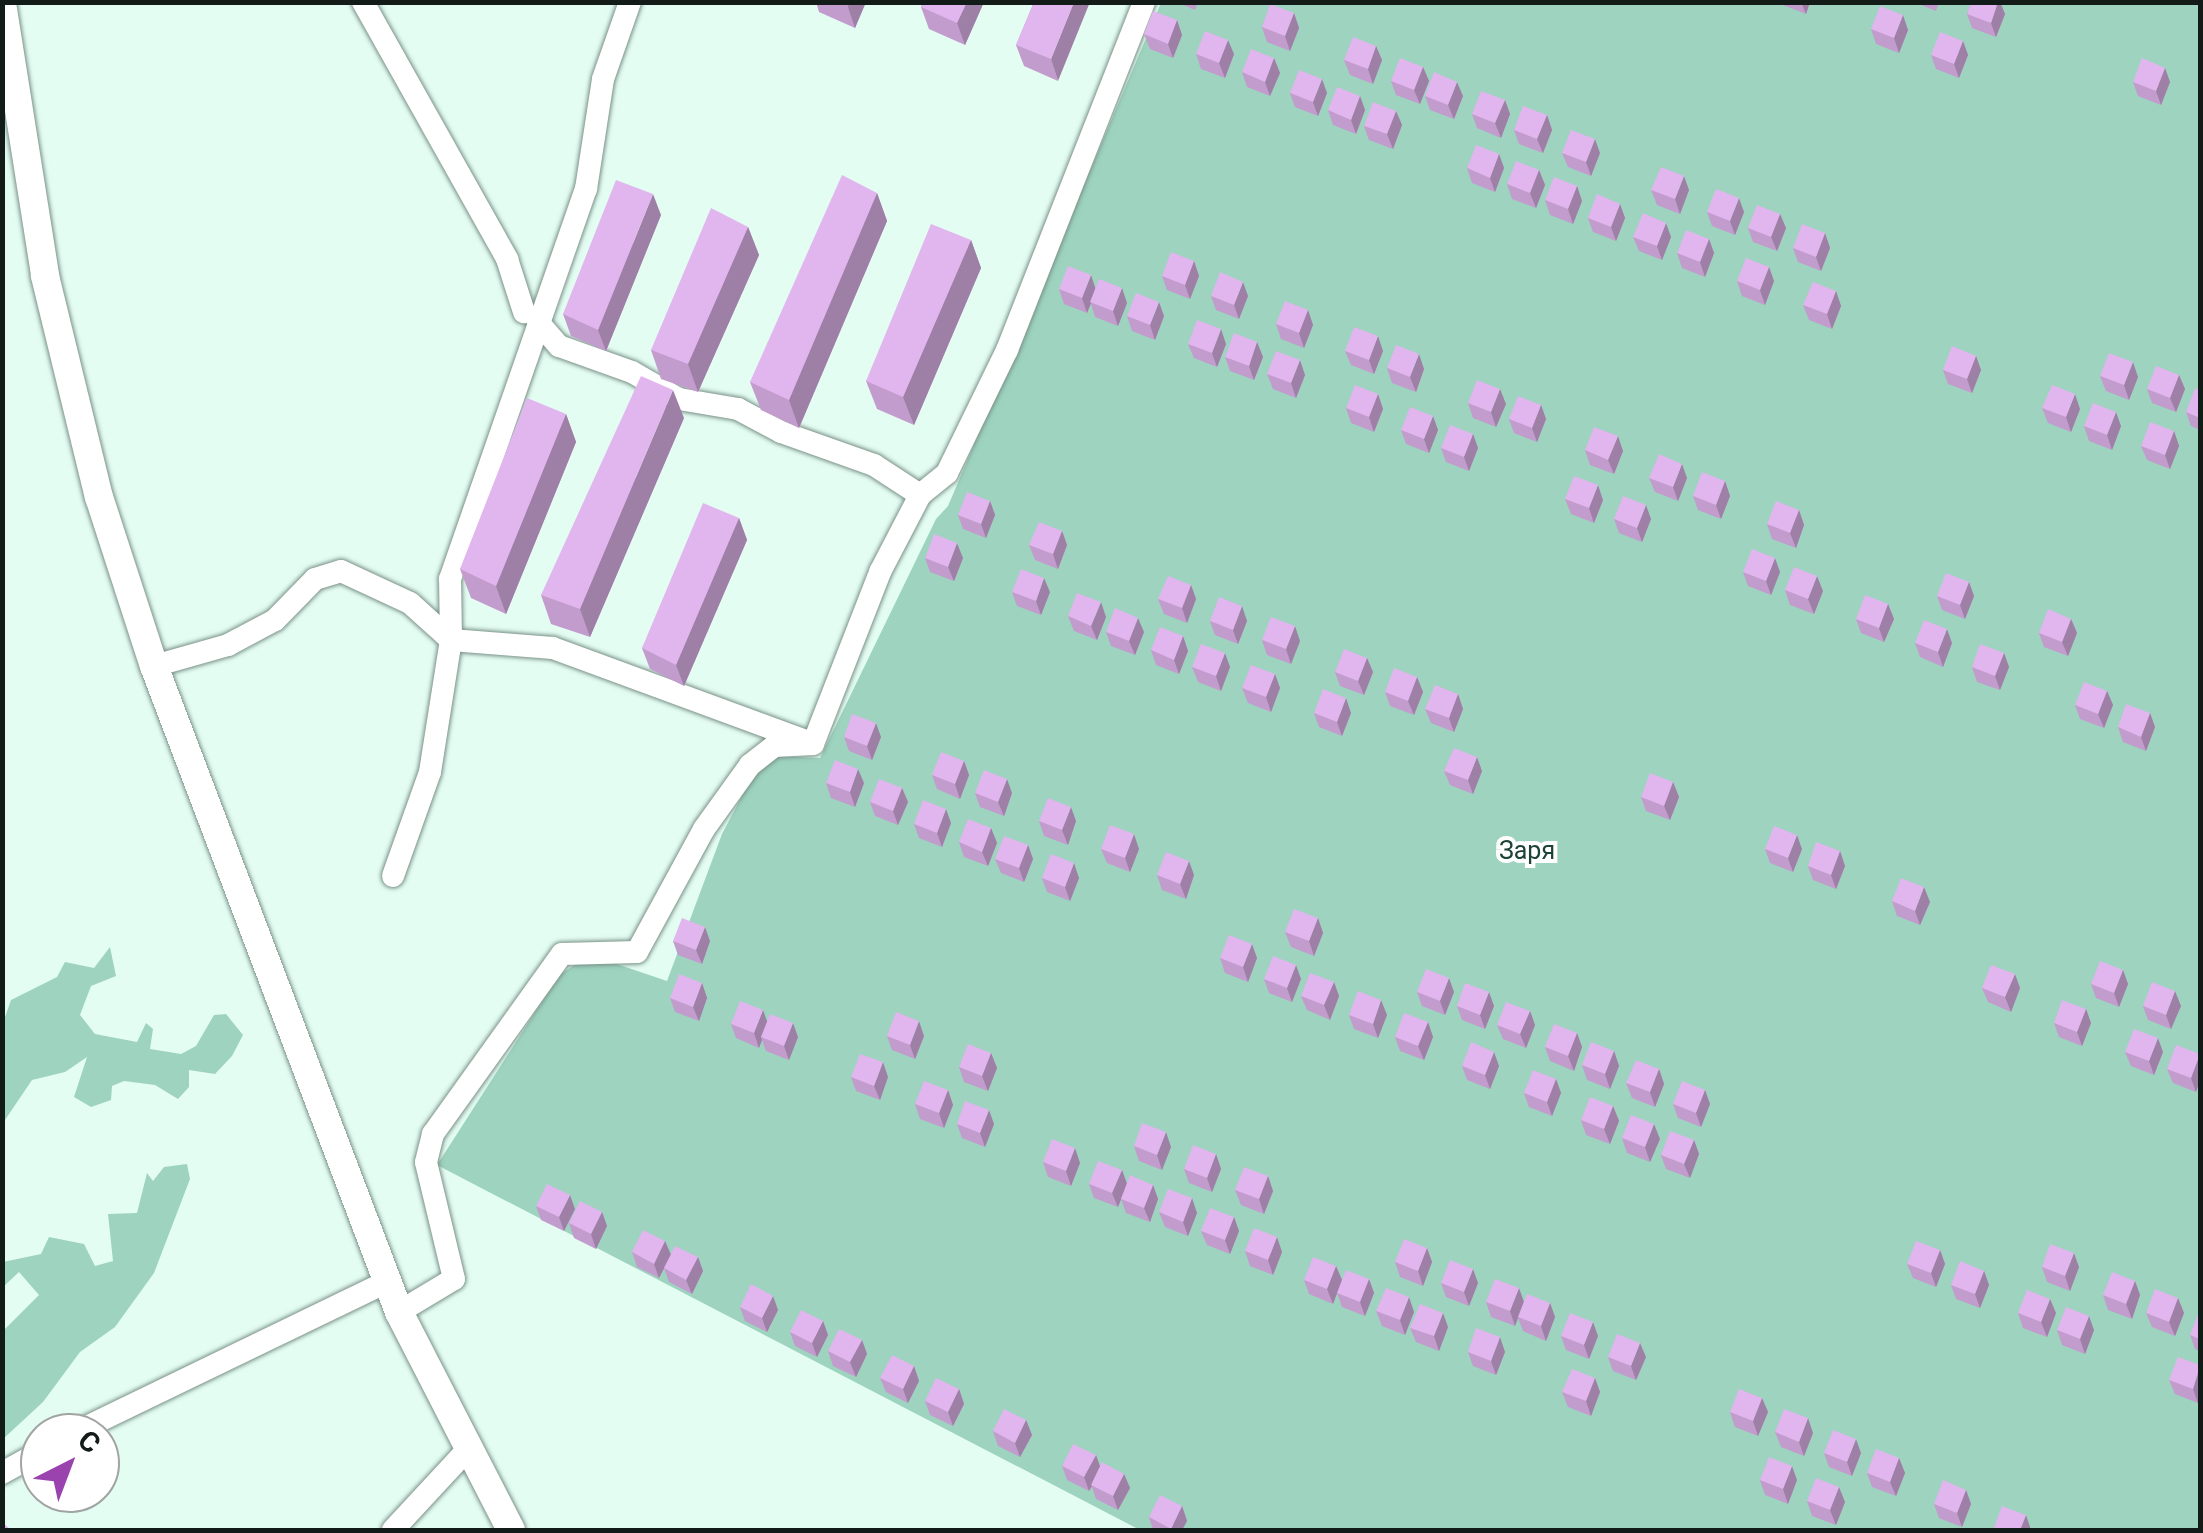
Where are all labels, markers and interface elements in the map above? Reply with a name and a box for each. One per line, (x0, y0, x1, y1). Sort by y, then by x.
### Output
park label: Заря (1499, 836, 1555, 866)
north arrow (20, 1413, 120, 1513)
text: С (71, 1423, 107, 1460)

